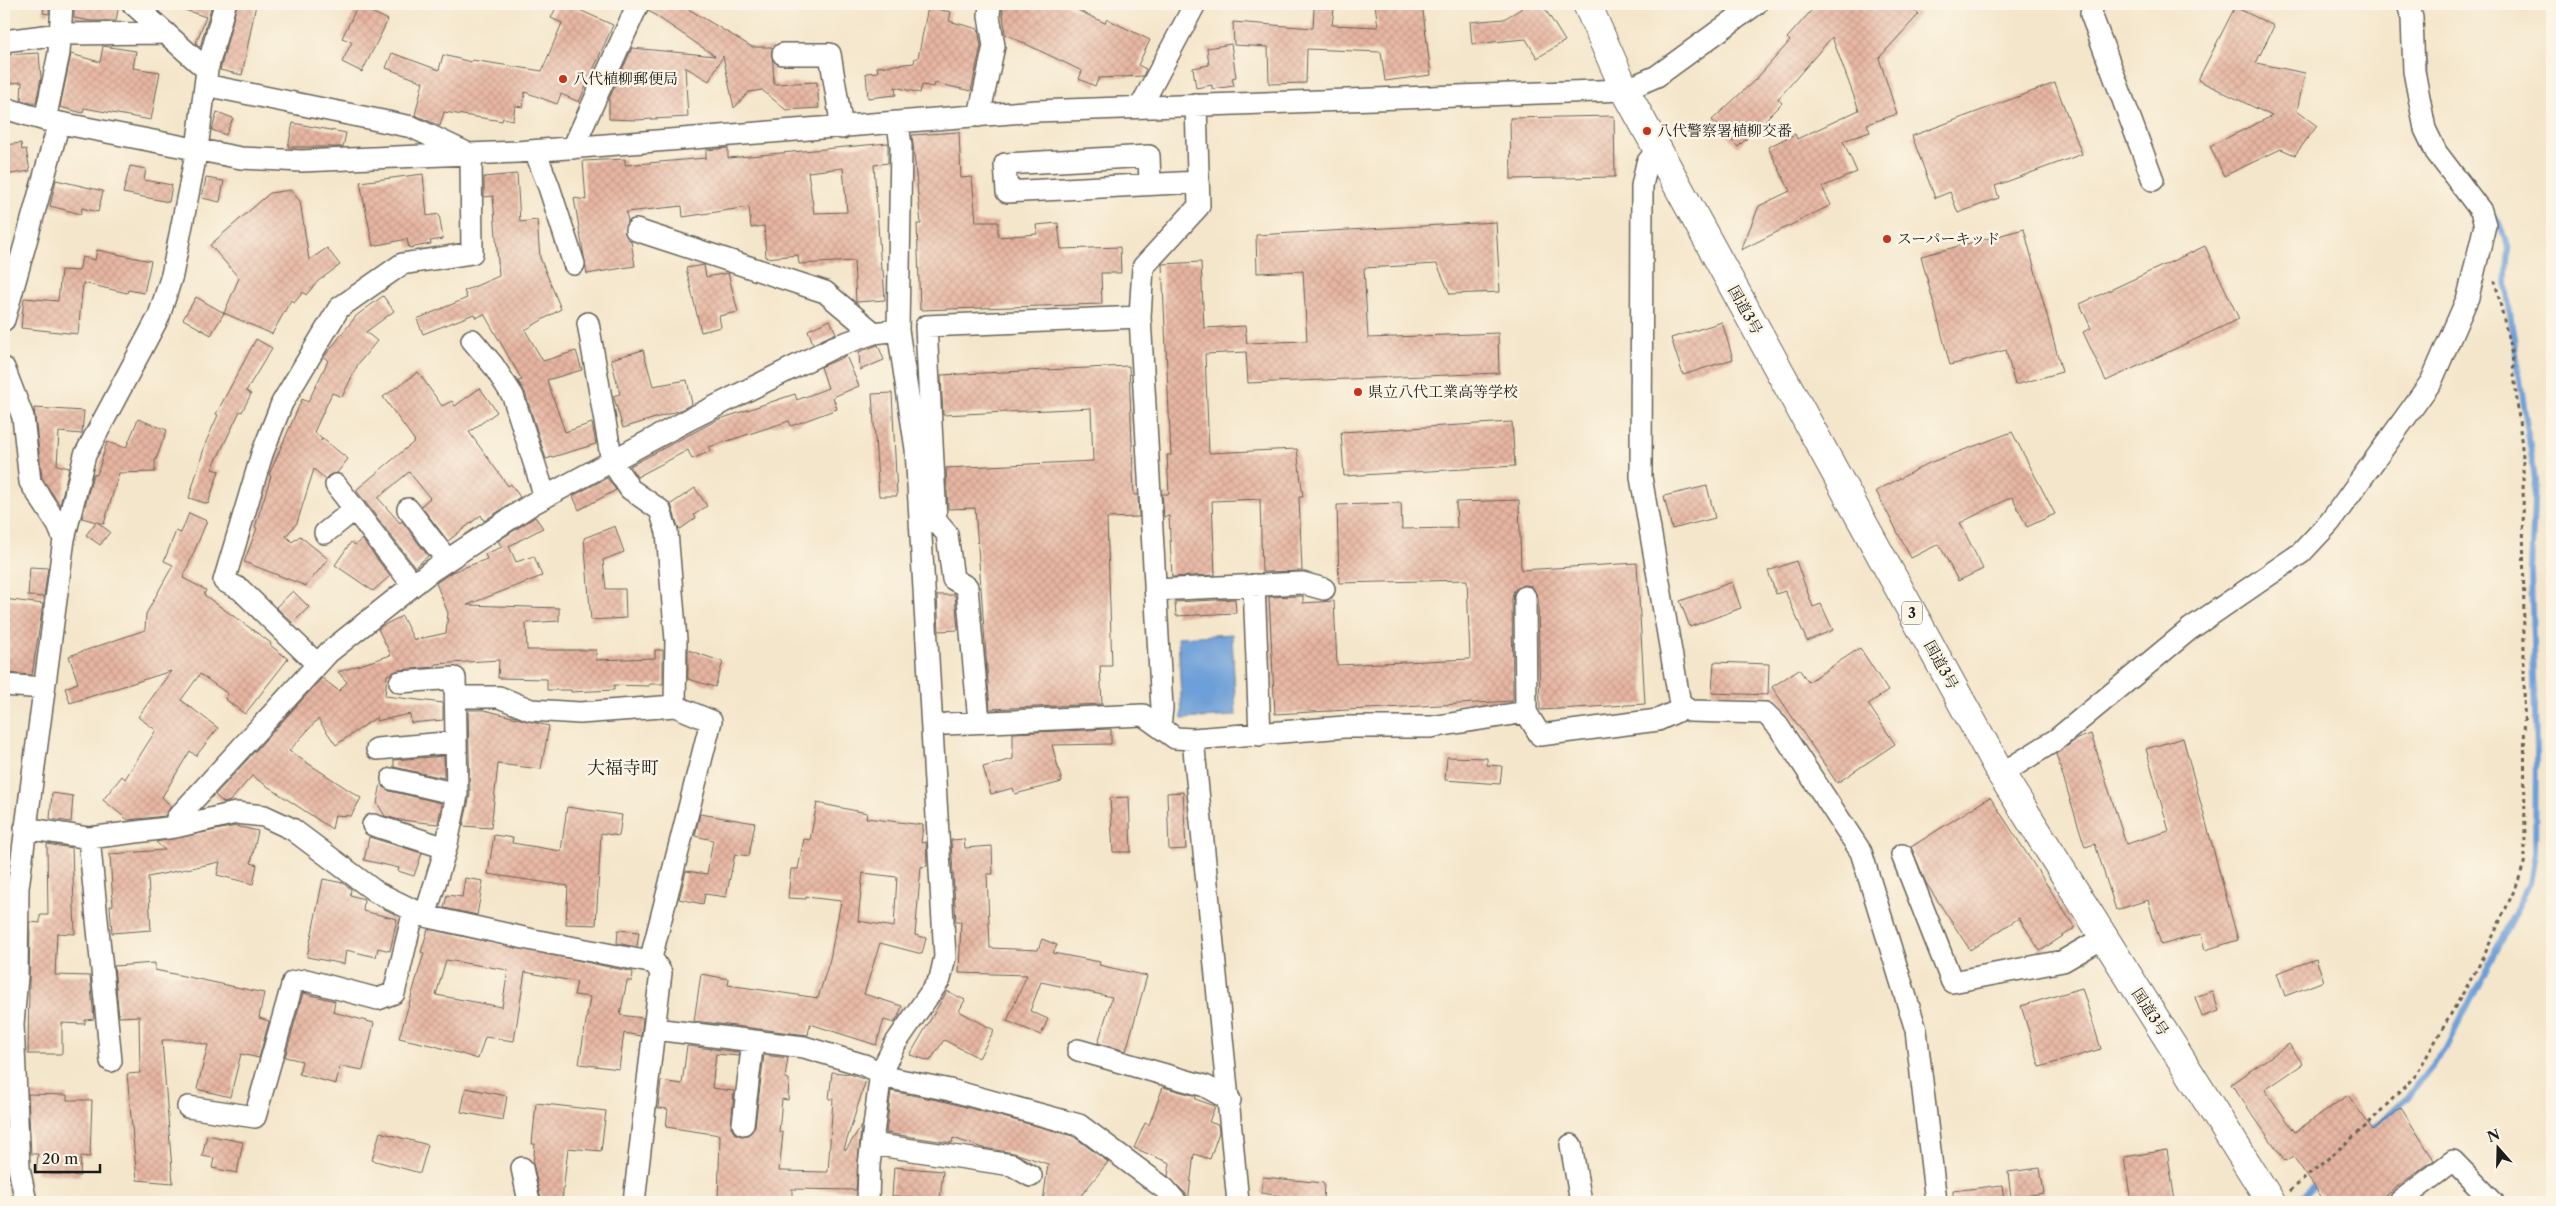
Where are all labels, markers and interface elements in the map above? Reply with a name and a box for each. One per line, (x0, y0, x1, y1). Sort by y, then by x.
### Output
place label: 八代植柳郵便局 (573, 69, 678, 88)
marker: 八代植柳郵便局 (557, 73, 569, 85)
place label: 八代警察署植柳交番 (1657, 121, 1792, 140)
marker: 八代警察署植柳交番 (1641, 125, 1653, 137)
place label: スーパーキッド (1897, 229, 2000, 248)
marker: スーパーキッド (1881, 233, 1893, 245)
street label: 国道3号 (1724, 282, 1767, 338)
place label: 県立八代工業高等学校 (1368, 382, 1518, 401)
marker: 県立八代工業高等学校 (1352, 386, 1364, 398)
road number: 3 (1902, 602, 1922, 624)
street label: 国道3号 (1920, 637, 1963, 693)
district label: 大福寺町 (587, 757, 659, 779)
street label: 国道3号 (2128, 984, 2173, 1039)
north arrow (2474, 1124, 2524, 1174)
text: N (2485, 1125, 2502, 1146)
scale bar (35, 1141, 100, 1173)
text: 20 m (42, 1149, 78, 1168)

